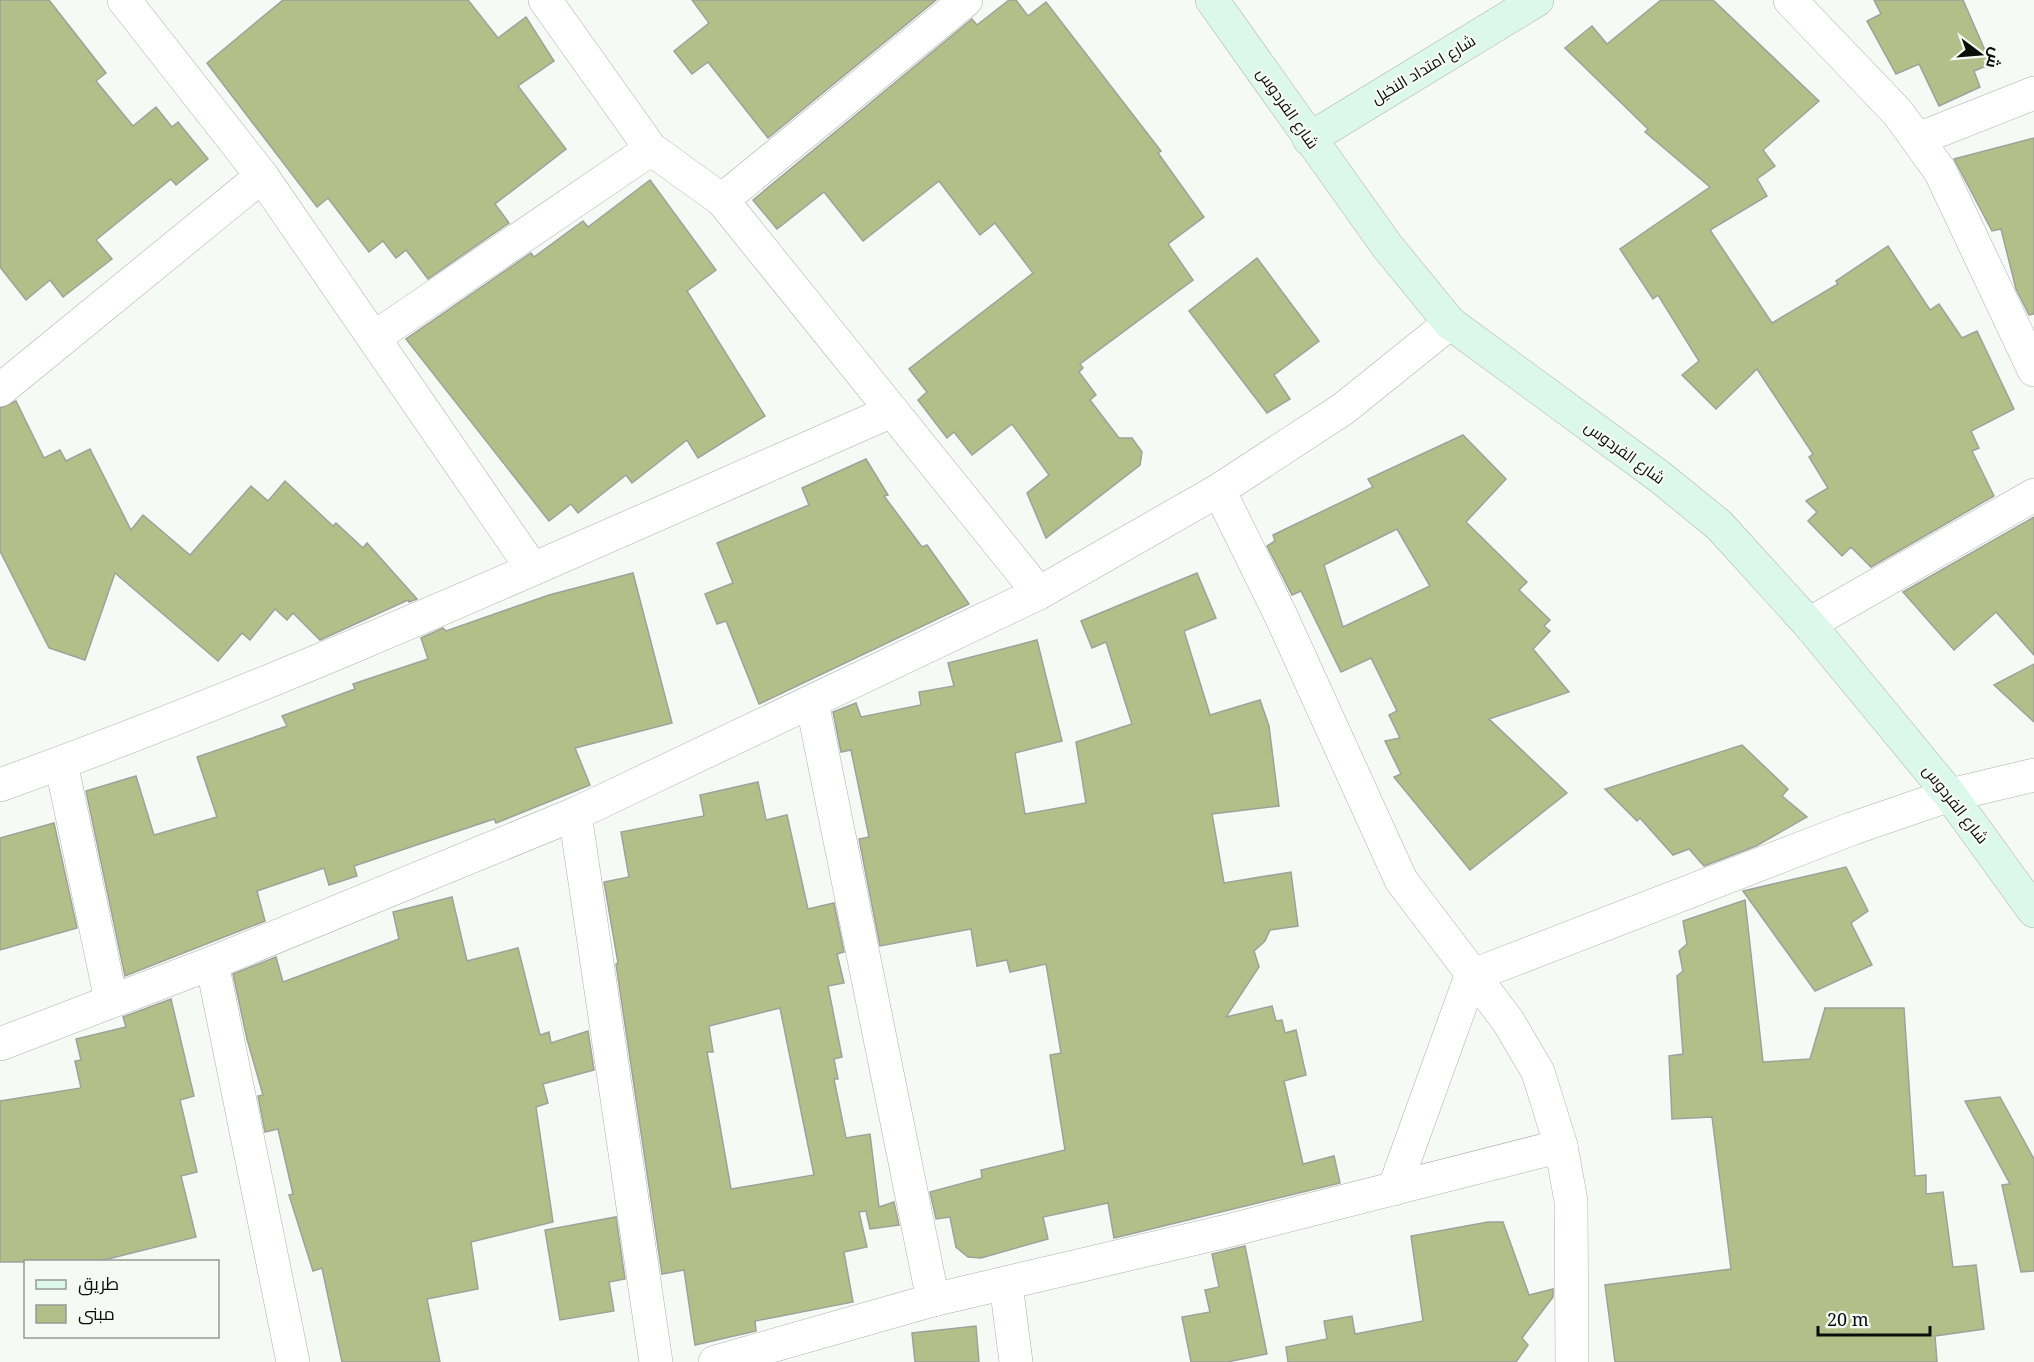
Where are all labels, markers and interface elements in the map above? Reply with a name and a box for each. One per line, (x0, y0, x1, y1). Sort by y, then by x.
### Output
north arrow (1950, 24, 2010, 84)
street label: شارع امتداد النخيل (1367, 29, 1480, 110)
text: ش (1981, 45, 2008, 71)
street label: شارع الفردوس (1251, 63, 1324, 154)
street label: شارع الفردوس (1580, 415, 1670, 490)
street label: شارع الفردوس (1917, 760, 1994, 849)
legend (24, 1260, 219, 1338)
text: طريق (78, 1271, 119, 1296)
scale bar (1818, 1299, 1930, 1337)
text: مبنى (78, 1301, 115, 1325)
text: 20 m (1827, 1307, 1869, 1331)

